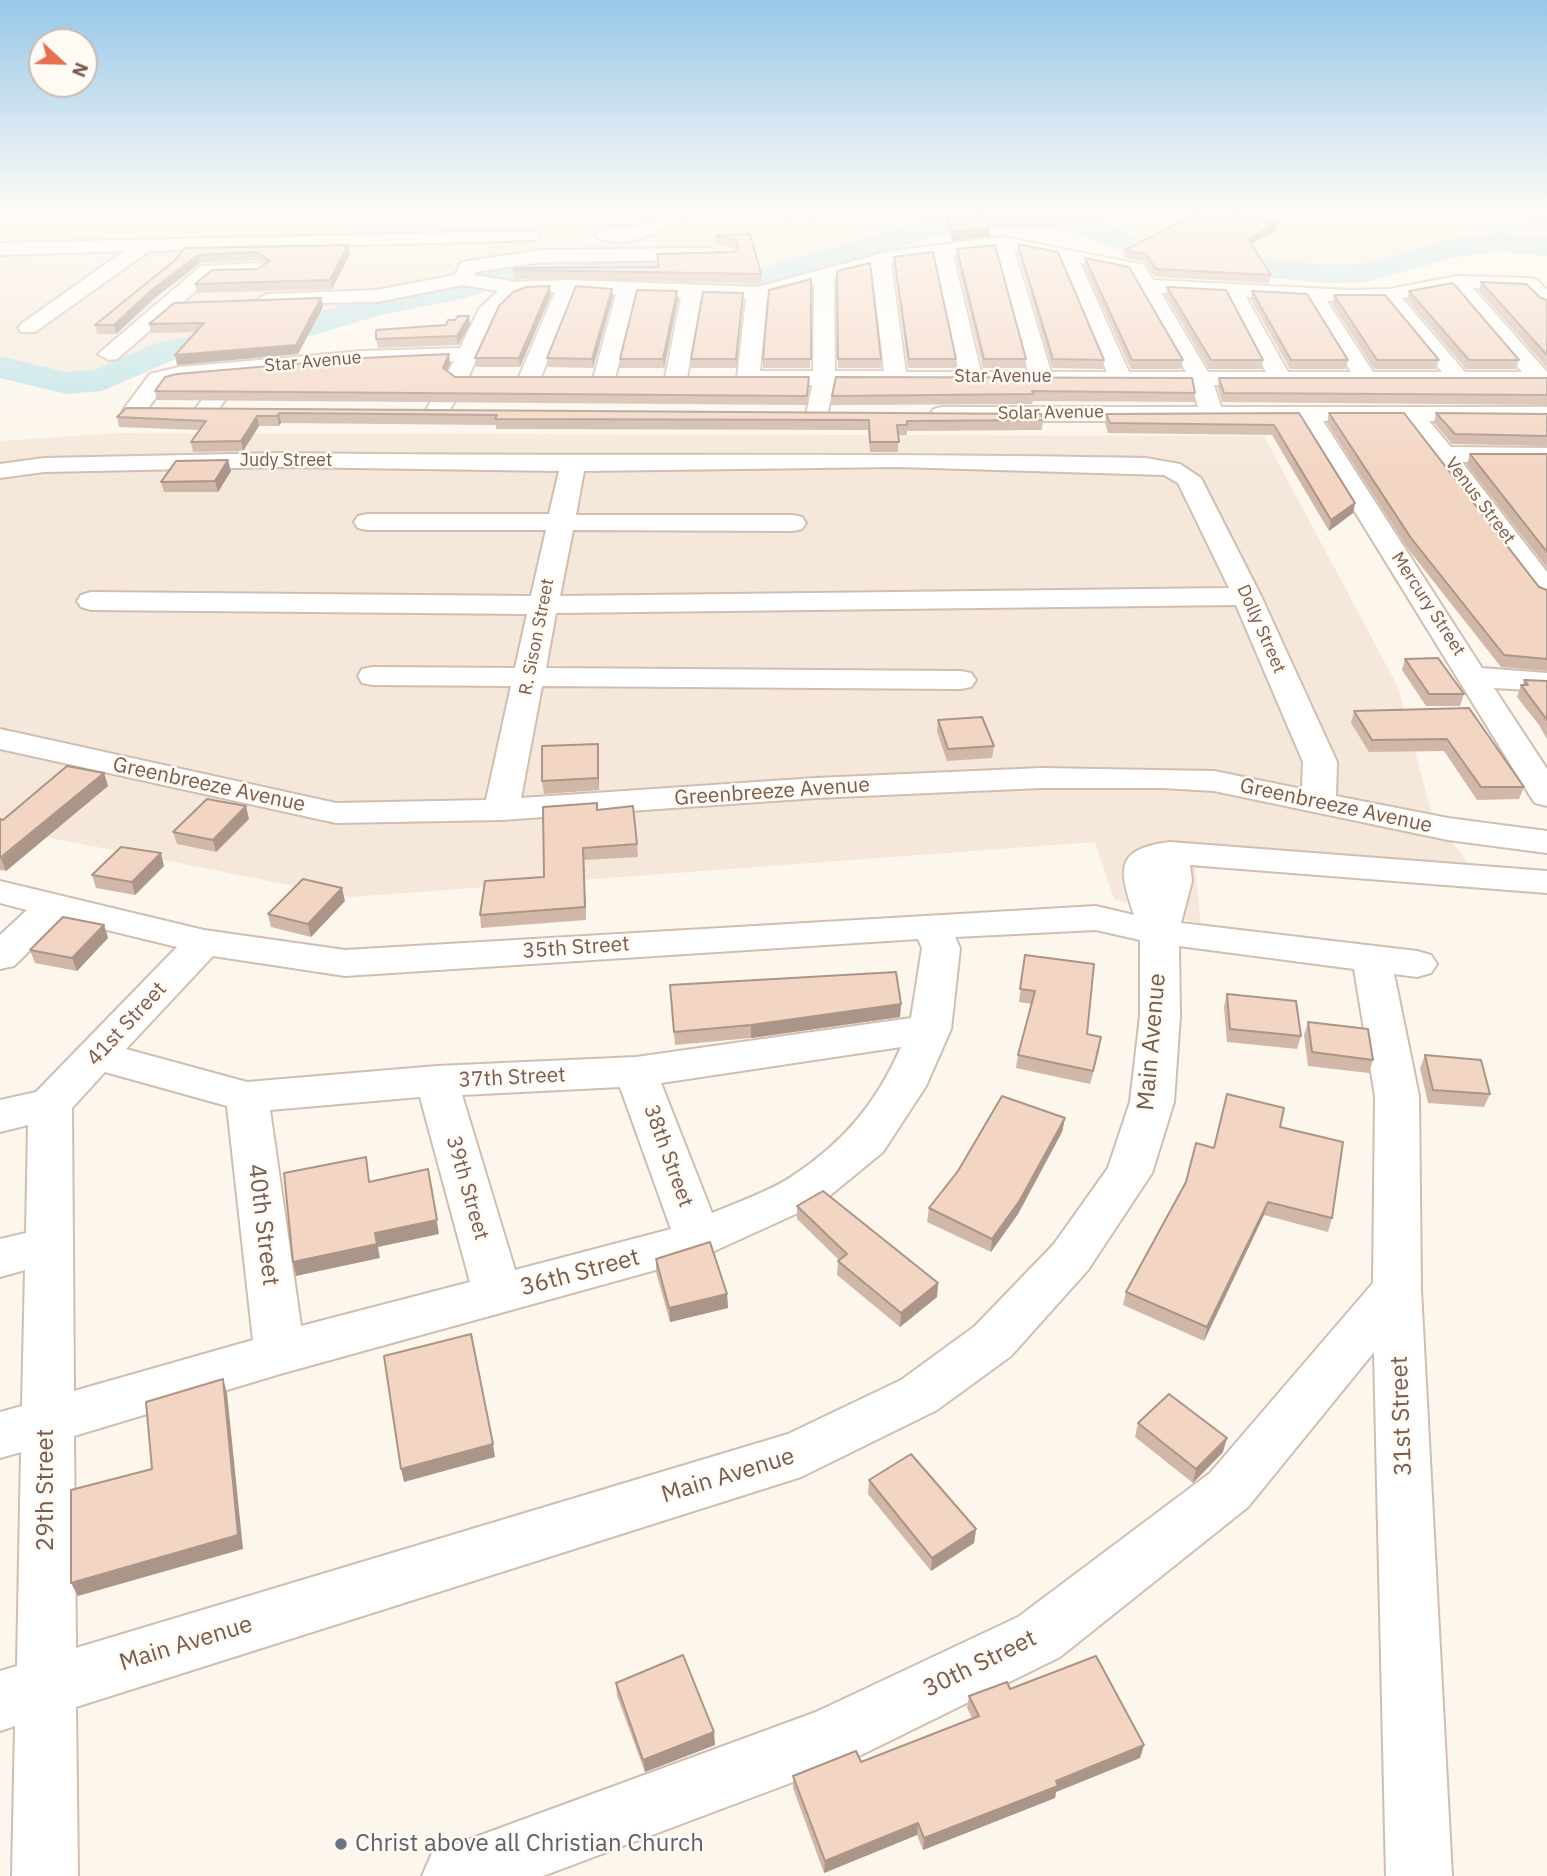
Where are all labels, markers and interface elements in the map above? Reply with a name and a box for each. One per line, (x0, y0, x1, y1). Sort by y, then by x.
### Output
north arrow (28, 28, 98, 98)
text: N (67, 59, 94, 81)
street label: Star Avenue (264, 347, 362, 377)
street label: Star Avenue (954, 366, 1052, 388)
street label: Solar Avenue (998, 401, 1104, 425)
street label: Judy Street (240, 450, 332, 472)
street label: Venus Street (1440, 453, 1520, 549)
street label: Mercury Street (1386, 548, 1470, 660)
street label: R. Sison Street (515, 577, 559, 697)
street label: Dolly Street (1232, 582, 1290, 676)
street label: Greenbreeze Avenue (110, 752, 308, 818)
street label: Greenbreeze Avenue (673, 773, 871, 811)
street label: Greenbreeze Avenue (1237, 773, 1435, 839)
street label: 35th Street (522, 932, 630, 964)
street label: Main Avenue (1132, 972, 1172, 1112)
street label: 41st Street (82, 977, 172, 1071)
street label: 37th Street (458, 1063, 566, 1093)
street label: 38th Street (638, 1101, 698, 1211)
street label: 39th Street (440, 1133, 494, 1243)
street label: 40th Street (241, 1163, 285, 1287)
street label: 36th Street (517, 1243, 643, 1303)
street label: 31st Street (1386, 1355, 1418, 1477)
street label: 29th Street (32, 1429, 60, 1551)
street label: Main Avenue (658, 1442, 798, 1510)
street label: Main Avenue (116, 1610, 256, 1678)
street label: 30th Street (919, 1624, 1041, 1704)
place label: Christ above all Christian Church (355, 1830, 704, 1858)
marker: Christ above all Christian Church (333, 1836, 349, 1852)

